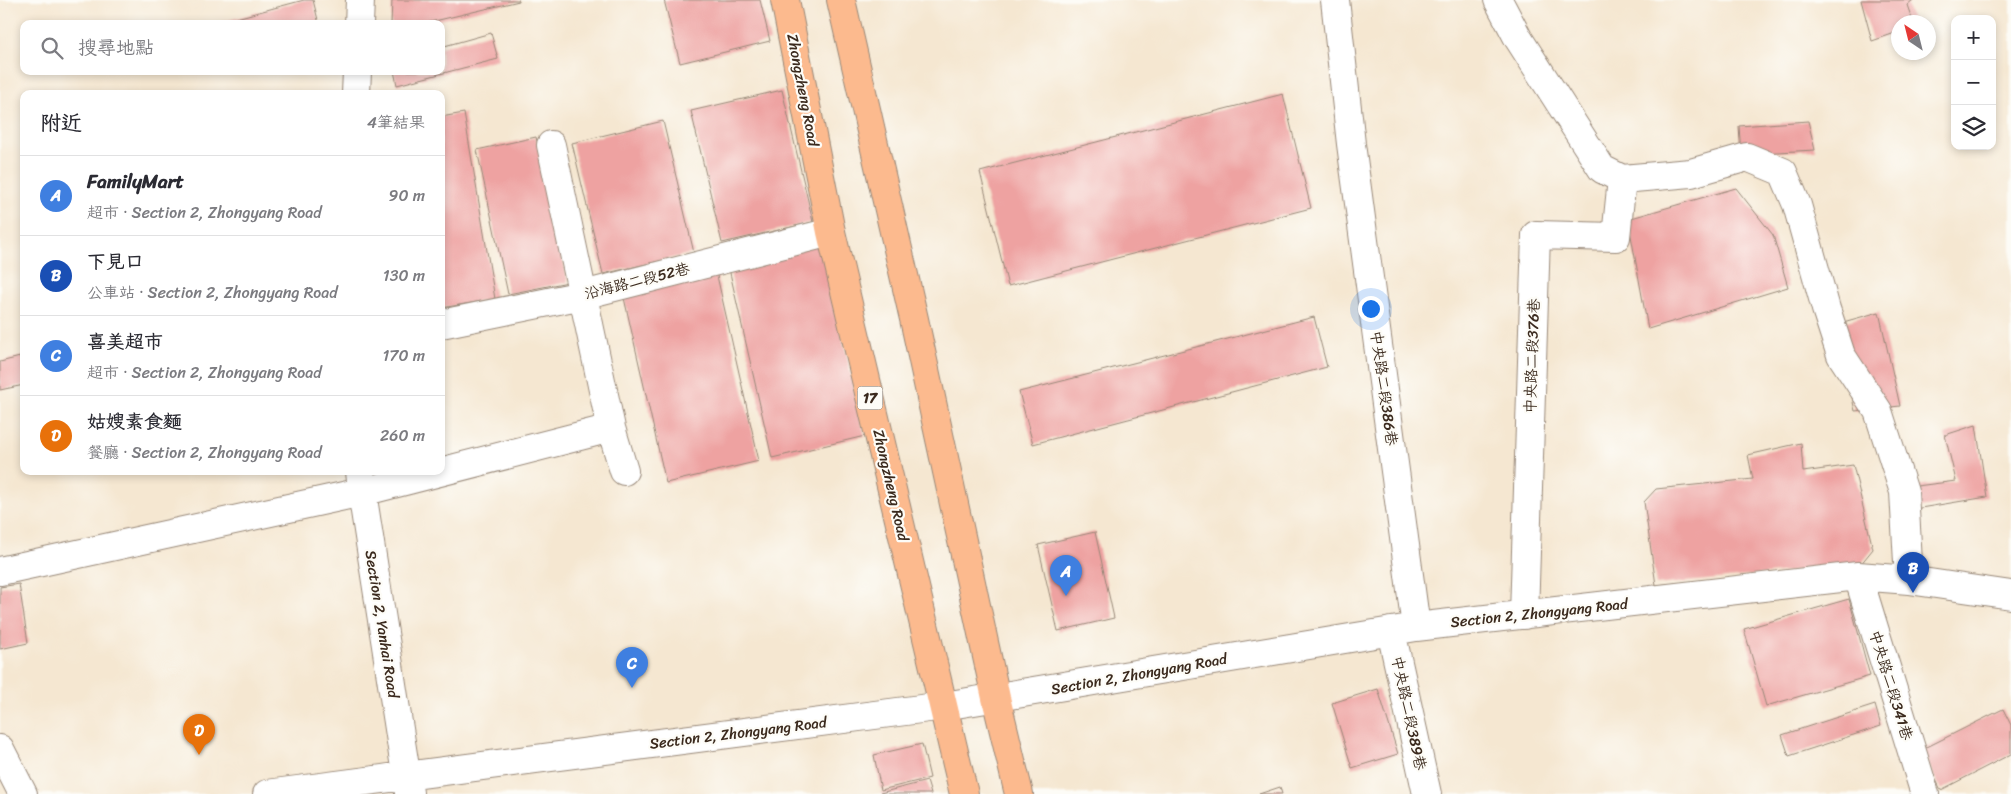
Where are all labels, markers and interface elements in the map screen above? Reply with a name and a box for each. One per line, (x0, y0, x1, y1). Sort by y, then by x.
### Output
north arrow (1891, 15, 1936, 60)
map controls (1951, 15, 1996, 150)
button: + (1951, 15, 1996, 60)
search box (20, 20, 445, 75)
text: 搜尋地點 (78, 31, 154, 64)
street label: Zhongzheng Road (779, 31, 827, 150)
icon: search (38, 34, 66, 62)
button: − (1951, 60, 1996, 105)
text: 附近 (40, 104, 82, 142)
button: layers (1951, 105, 1996, 150)
text: 4筆結果 (367, 108, 425, 137)
text: FamilyMart (87, 165, 184, 198)
text: A (51, 181, 61, 210)
text: 90 m (389, 181, 425, 210)
text: 超市 · Section 2, Zhongyang Road (87, 198, 322, 227)
text: 下見口 (87, 245, 144, 278)
street label: 沿海路二段52巷 (582, 255, 692, 307)
text: B (51, 261, 61, 290)
text: 130 m (383, 261, 425, 290)
text: 公車站 · Section 2, Zhongyang Road (87, 278, 338, 307)
your location (1358, 296, 1384, 322)
street label: 中央路二段376巷 (1517, 298, 1547, 414)
text: 喜美超市 (87, 325, 163, 358)
street label: 中央路二段386巷 (1363, 329, 1405, 447)
text: C (51, 341, 61, 370)
text: 170 m (382, 341, 425, 370)
text: 超市 · Section 2, Zhongyang Road (87, 358, 322, 387)
road number: 17 (858, 386, 882, 409)
text: 姑嫂素食麵 (87, 405, 182, 438)
text: D (51, 421, 61, 450)
text: 260 m (380, 421, 425, 450)
street label: Zhongzheng Road (865, 426, 917, 545)
text: 餐廳 · Section 2, Zhongyang Road (87, 438, 322, 467)
street label: Section 2, Yanhai Road (357, 548, 407, 701)
pin: B (1897, 552, 1929, 593)
pin: A (1050, 555, 1082, 596)
street label: Section 2, Zhongyang Road (1449, 591, 1630, 635)
street label: 中央路二段341巷 (1862, 627, 1920, 743)
street label: Section 2, Zhongyang Road (1049, 646, 1230, 702)
pin: C (616, 647, 648, 688)
street label: 中央路二段389巷 (1384, 653, 1434, 773)
street label: Section 2, Zhongyang Road (648, 709, 829, 757)
pin: D (183, 714, 215, 755)

